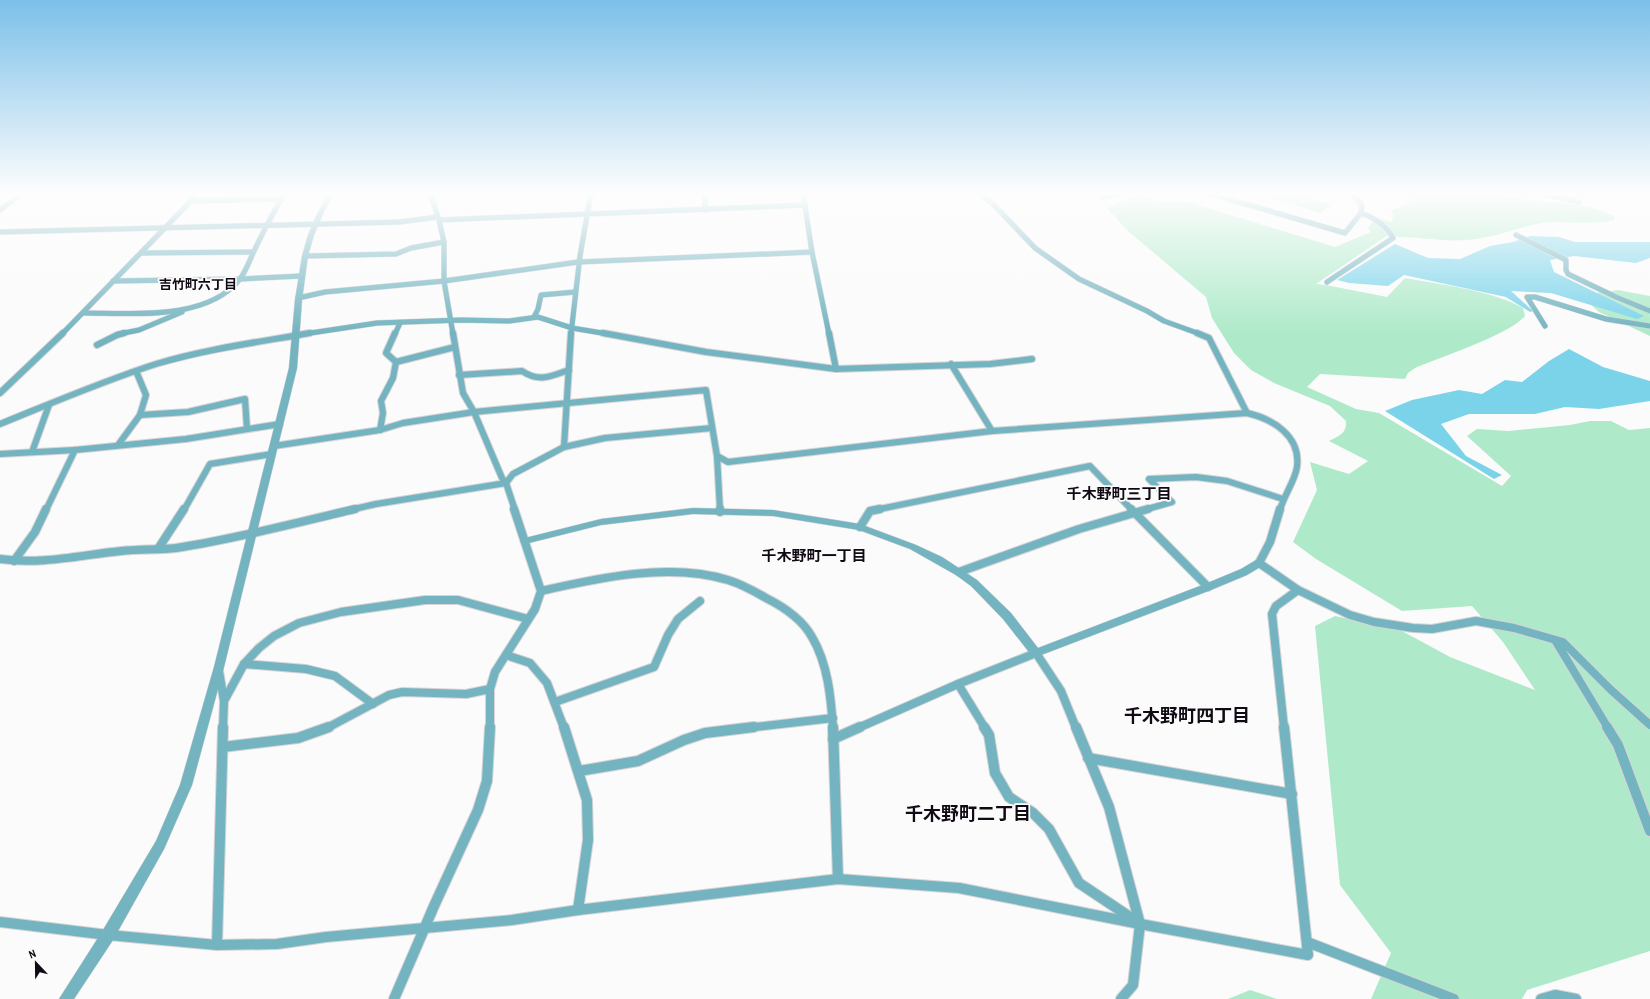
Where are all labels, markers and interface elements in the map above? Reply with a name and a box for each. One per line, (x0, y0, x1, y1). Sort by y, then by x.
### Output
district label: 吉竹町六丁目 (159, 276, 237, 293)
district label: 千木野町三丁目 (1066, 483, 1172, 504)
district label: 千木野町一丁目 (761, 545, 867, 566)
district label: 千木野町四丁目 (1124, 703, 1250, 728)
district label: 千木野町二丁目 (905, 801, 1031, 826)
north arrow (16, 943, 56, 983)
text: N (27, 946, 38, 961)

